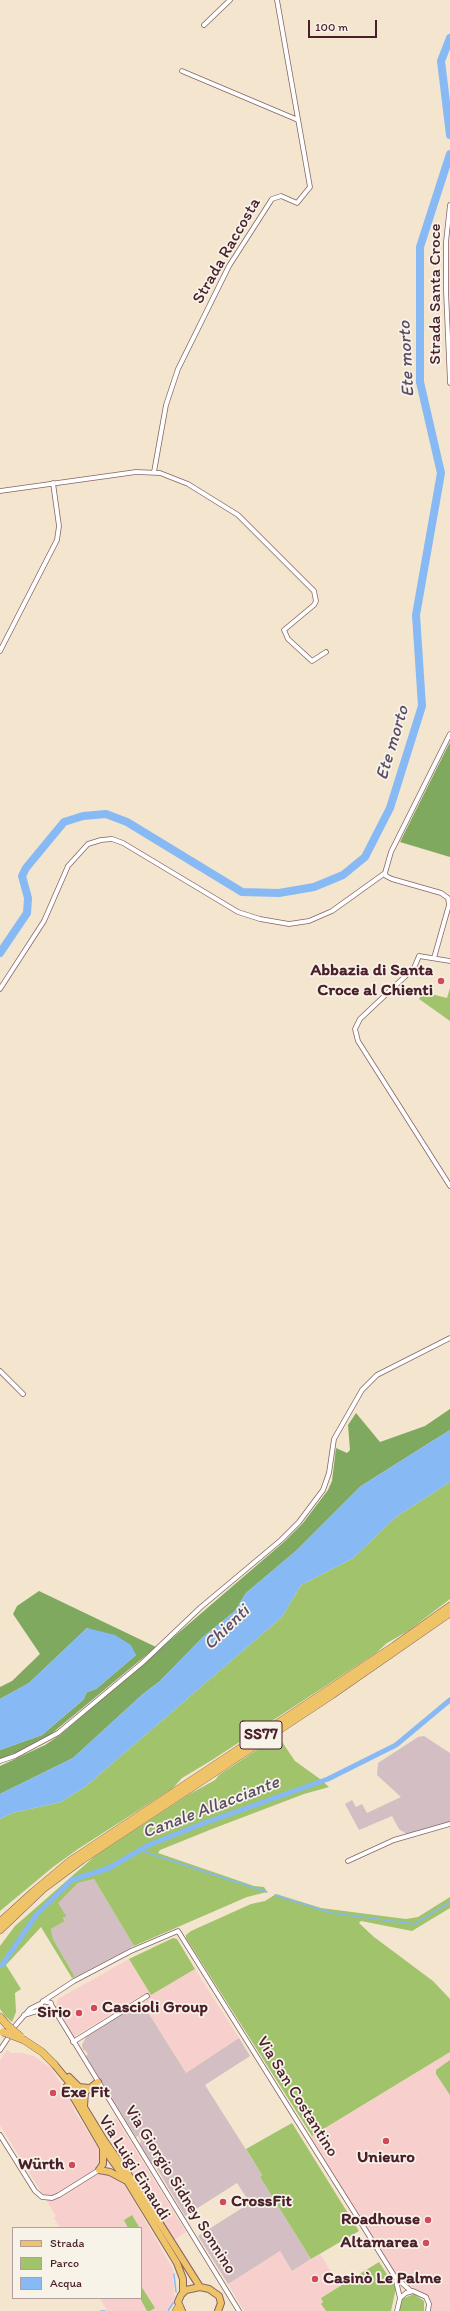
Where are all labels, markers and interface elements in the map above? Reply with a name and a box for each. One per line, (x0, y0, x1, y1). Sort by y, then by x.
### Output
scale bar (310, 12, 379, 38)
text: 100 m (315, 20, 348, 34)
street label: Strada Raccosta (188, 194, 266, 308)
street label: Strada Santa Croce (426, 223, 446, 365)
water label: Ete morto (394, 320, 420, 398)
water label: Ete morto (372, 703, 414, 783)
place label: Abbazia di Santa Croce al Chienti (310, 961, 433, 1001)
marker: Abbazia di Santa Croce al Chienti (436, 976, 446, 986)
water label: Chienti (200, 1601, 254, 1655)
road number: SS77 (240, 1721, 282, 1749)
water label: Canale Allacciante (140, 1772, 282, 1844)
place label: Cascioli Group (102, 1998, 208, 2018)
place label: Sirio (37, 2003, 71, 2023)
marker: Cascioli Group (89, 2003, 99, 2013)
marker: Sirio (74, 2008, 84, 2018)
street label: Via San Costantino (252, 2033, 342, 2161)
place label: Exe Fit (61, 2083, 110, 2103)
marker: Exe Fit (48, 2088, 58, 2098)
street label: Via Giorgio Sidney Sonnino (120, 2102, 240, 2278)
street label: Via Luigi Einaudi (93, 2112, 175, 2224)
marker: Unieuro (381, 2136, 391, 2146)
place label: Unieuro (357, 2148, 415, 2168)
place label: Würth (18, 2155, 64, 2175)
marker: Würth (67, 2160, 77, 2170)
place label: CrossFit (231, 2192, 292, 2212)
marker: CrossFit (218, 2197, 228, 2207)
place label: Roadhouse (341, 2210, 420, 2230)
marker: Roadhouse (423, 2215, 433, 2225)
legend (12, 2227, 142, 2299)
place label: Altamarea (341, 2233, 418, 2253)
text: Strada (50, 2236, 84, 2250)
marker: Altamarea (421, 2238, 431, 2248)
text: Parco (50, 2256, 79, 2270)
place label: Casinò Le Palme (323, 2269, 441, 2289)
marker: Casinò Le Palme (310, 2274, 320, 2284)
text: Acqua (50, 2276, 82, 2290)

